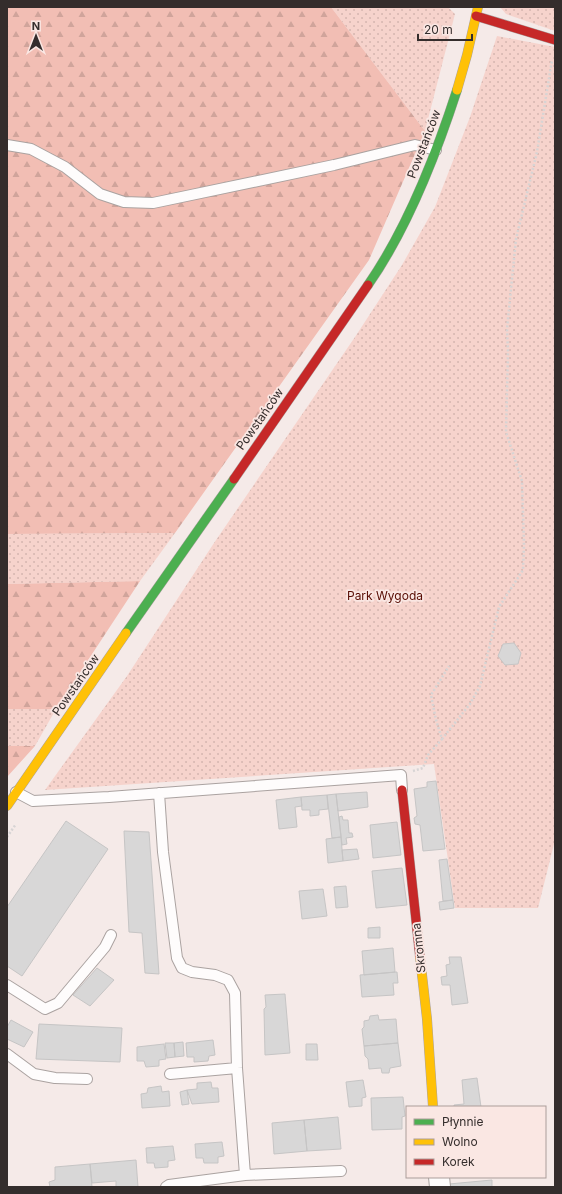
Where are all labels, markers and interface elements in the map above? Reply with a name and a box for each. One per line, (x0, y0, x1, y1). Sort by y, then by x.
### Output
north arrow (16, 16, 56, 56)
scale bar (418, 16, 472, 42)
text: N (32, 19, 40, 33)
text: 20 m (424, 22, 453, 37)
street label: Powstańców (404, 107, 444, 180)
street label: Powstańców (233, 385, 287, 453)
park label: Park Wygoda (347, 588, 423, 603)
street label: Powstańców (49, 651, 103, 719)
street label: Skromna (408, 922, 429, 974)
legend (406, 1106, 546, 1178)
text: Płynnie (442, 1114, 483, 1129)
text: Wolno (442, 1134, 478, 1149)
text: Korek (442, 1154, 475, 1169)

